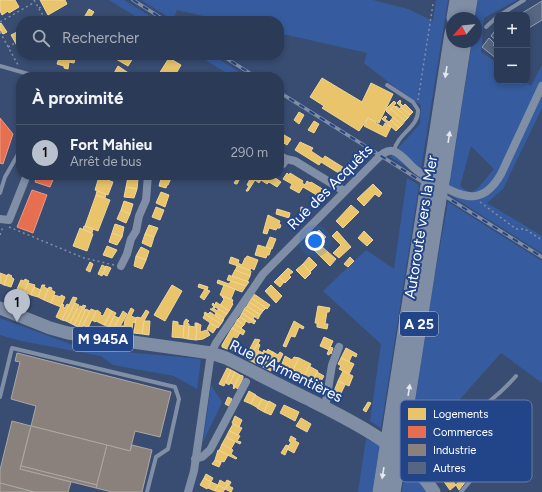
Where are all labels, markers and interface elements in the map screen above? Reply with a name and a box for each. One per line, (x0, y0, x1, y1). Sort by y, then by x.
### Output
north arrow (446, 12, 482, 48)
map controls (494, 12, 530, 84)
button: + (494, 12, 530, 48)
search box (16, 16, 284, 60)
icon: search (30, 27, 52, 49)
text: Rechercher (62, 29, 139, 47)
button: − (494, 48, 530, 84)
one-way arrow (443, 66, 449, 78)
text: À proximité (32, 88, 123, 108)
one-way arrow (446, 131, 452, 143)
text: Fort Mahieu (70, 136, 152, 154)
street label: Rue des Acquêts (284, 141, 376, 233)
text: 1 (42, 145, 48, 160)
text: 290 m (231, 145, 268, 160)
text: Arrêt de bus (70, 154, 142, 169)
street label: Autoroute vers la Mer (401, 154, 441, 300)
your location (305, 231, 325, 251)
pin: 1 (4, 289, 30, 322)
road number: A 25 (400, 312, 438, 336)
road number: M 945A (73, 327, 133, 351)
street label: Rue d'Armentières (227, 336, 345, 406)
one-way arrow (406, 384, 412, 396)
legend (400, 400, 532, 482)
text: Logements (433, 408, 488, 421)
text: Commerces (433, 426, 493, 439)
text: Industrie (433, 444, 476, 457)
text: Autres (433, 462, 466, 475)
one-way arrow (380, 467, 386, 479)

